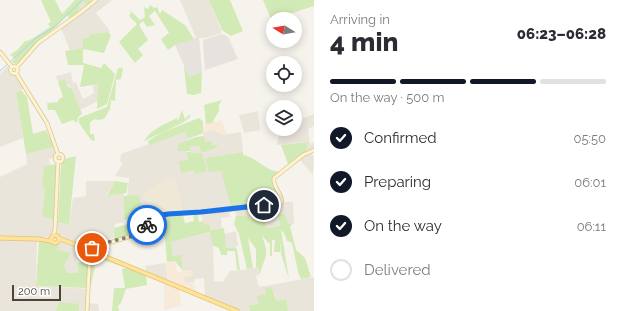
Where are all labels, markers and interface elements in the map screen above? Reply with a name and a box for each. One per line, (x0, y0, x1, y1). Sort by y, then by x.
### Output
north arrow (266, 12, 302, 48)
map controls (266, 12, 302, 136)
text: Arriving in (330, 12, 390, 27)
text: 06:23–06:28 (517, 25, 606, 43)
text: 4 min (330, 27, 398, 57)
button: locate (266, 56, 302, 92)
text: On the way · 500 m (330, 90, 444, 105)
button: layers (266, 100, 302, 136)
icon: check (330, 127, 352, 149)
text: Confirmed (364, 129, 437, 147)
text: 05:50 (573, 131, 606, 146)
icon: check (330, 171, 352, 193)
text: Preparing (364, 173, 431, 191)
text: 06:01 (574, 175, 606, 190)
pin (247, 188, 281, 222)
icon: home (253, 194, 275, 216)
courier (127, 205, 167, 245)
icon: bike (136, 214, 158, 236)
icon: check (330, 215, 352, 237)
text: On the way (364, 217, 442, 235)
text: 06:11 (577, 219, 606, 234)
pin (75, 231, 109, 265)
icon: bag (81, 237, 103, 259)
text: Delivered (364, 261, 431, 279)
scale bar (12, 283, 61, 302)
text: 200 m (18, 285, 50, 298)

